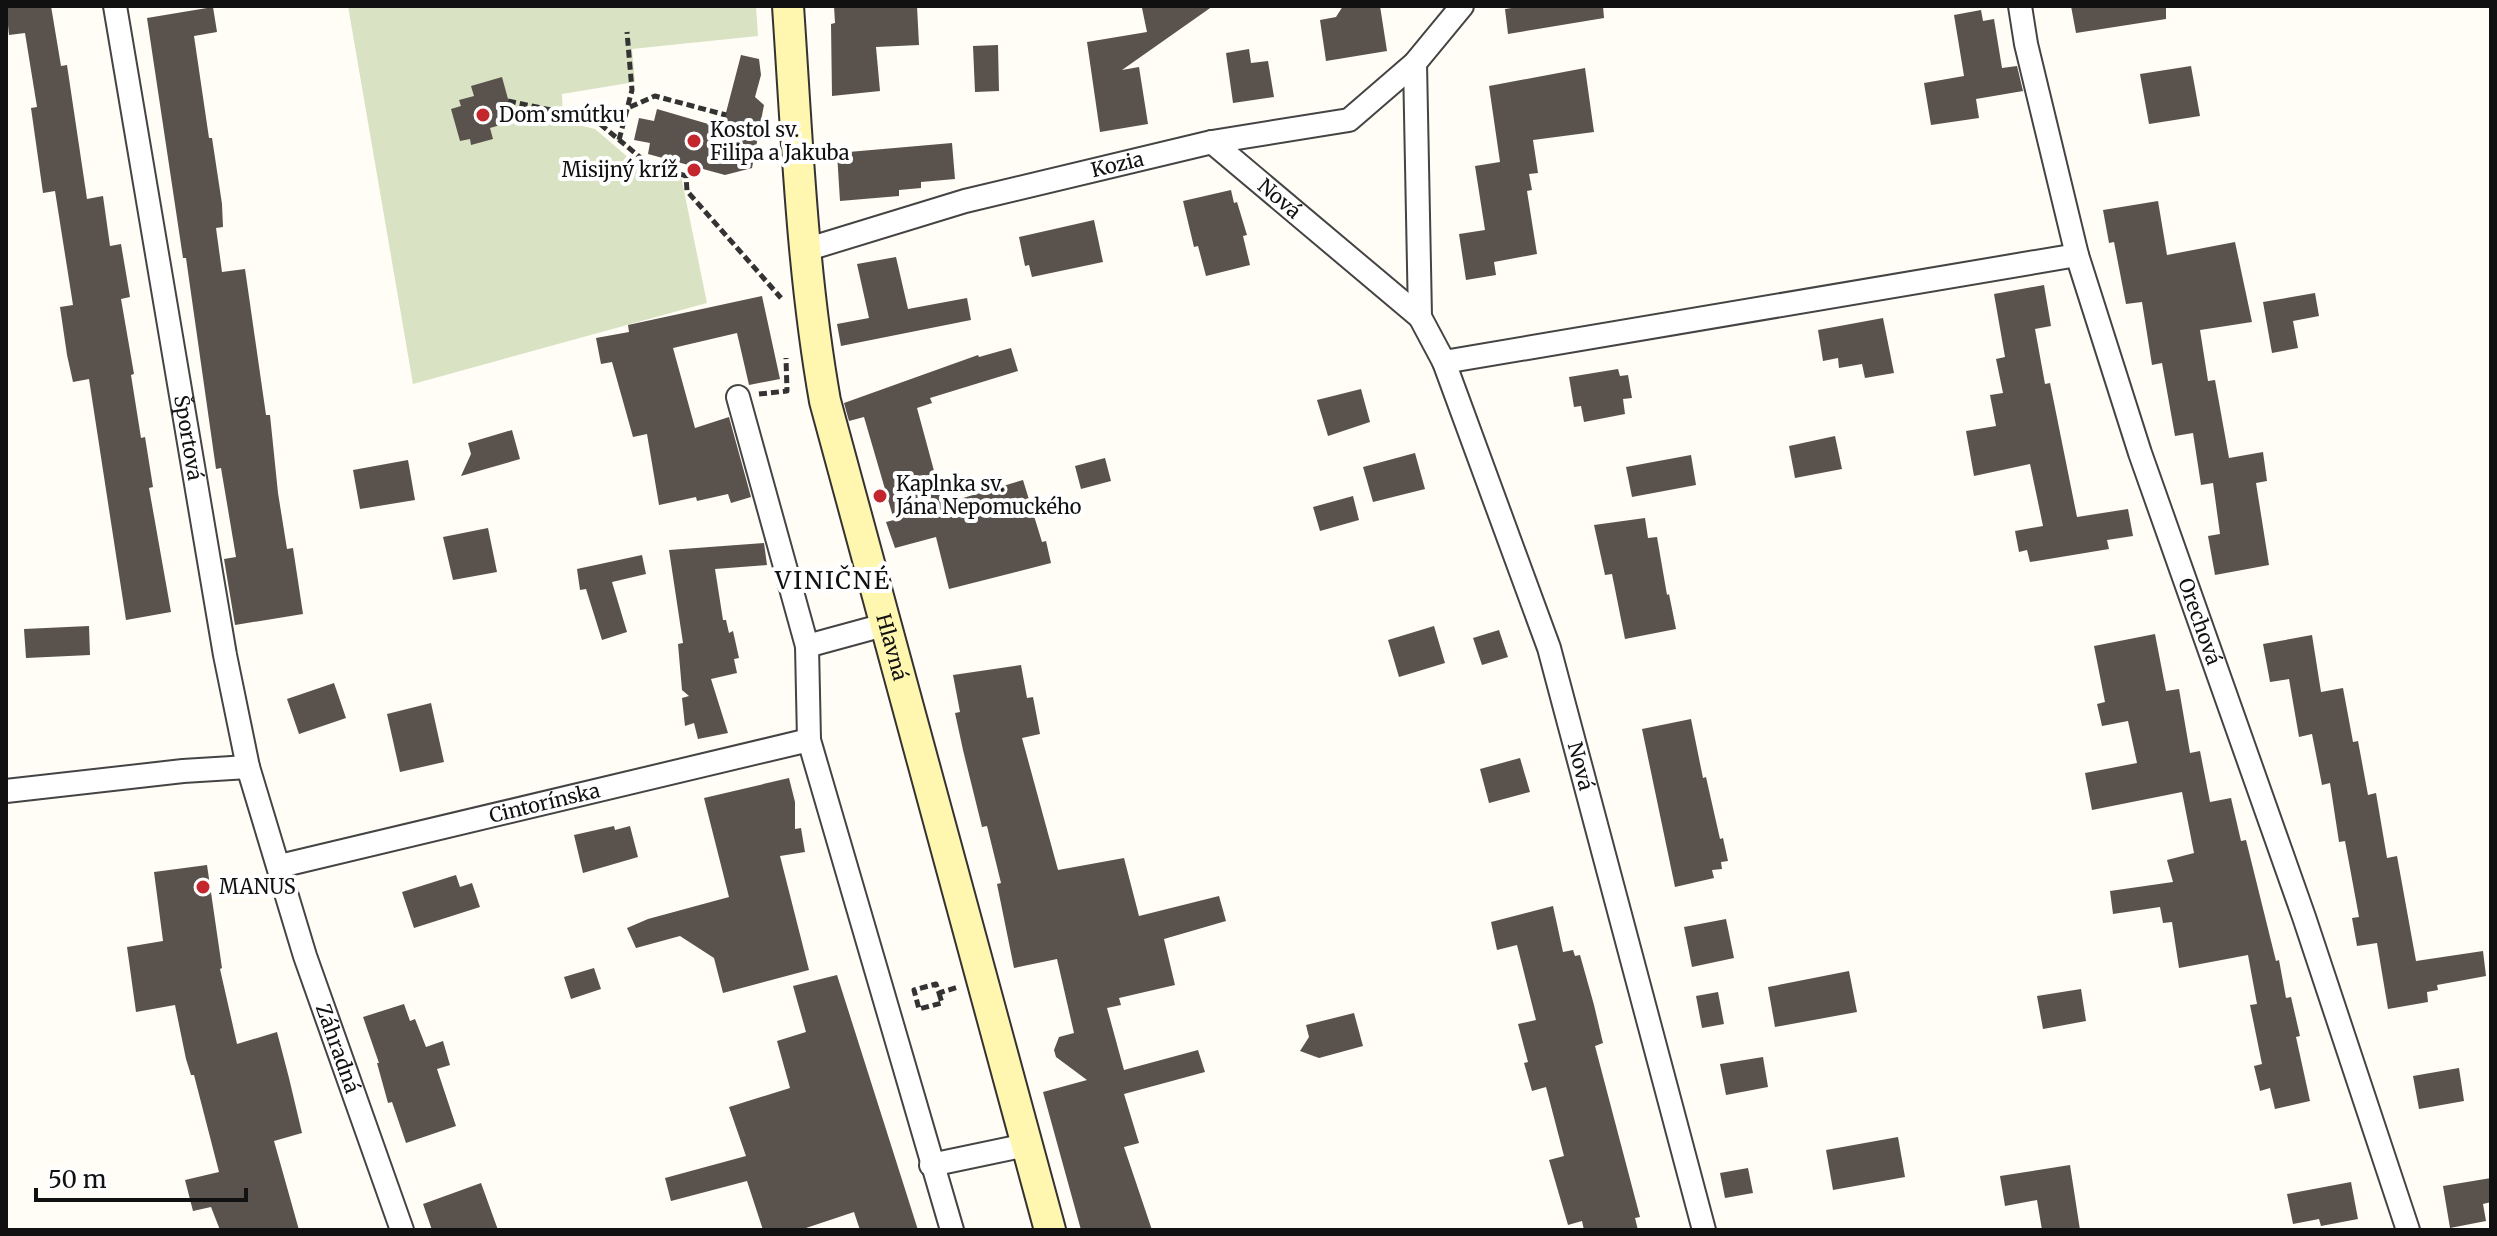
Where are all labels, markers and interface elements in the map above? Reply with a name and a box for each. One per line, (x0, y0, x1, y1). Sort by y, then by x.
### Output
place label: Dom smútku (499, 102, 625, 127)
marker: Dom smútku (474, 106, 492, 124)
place label: Kostol sv. Filipa a Jakuba (710, 117, 850, 165)
marker: Kostol sv. Filipa a Jakuba (685, 132, 703, 150)
street label: Kozia (1088, 146, 1146, 182)
place label: Misijný kríž (562, 157, 678, 182)
marker: Misijný kríž (685, 161, 703, 179)
street label: Nová (1253, 173, 1307, 224)
street label: Športová (169, 393, 208, 483)
place label: Kaplnka sv. Jána Nepomuckého (895, 471, 1082, 519)
marker: Kaplnka sv. Jána Nepomuckého (871, 487, 889, 505)
district label: VINIČNÉ (774, 564, 891, 596)
street label: Orechová (2173, 575, 2227, 668)
street label: Hlavná (871, 611, 913, 684)
street label: Nová (1563, 739, 1599, 793)
street label: Cintorínska (487, 777, 603, 828)
place label: MANUS (219, 874, 296, 899)
marker: MANUS (194, 878, 212, 896)
street label: Záhradná (311, 1000, 366, 1096)
scale bar (36, 1152, 246, 1202)
text: 50 m (48, 1164, 107, 1195)

